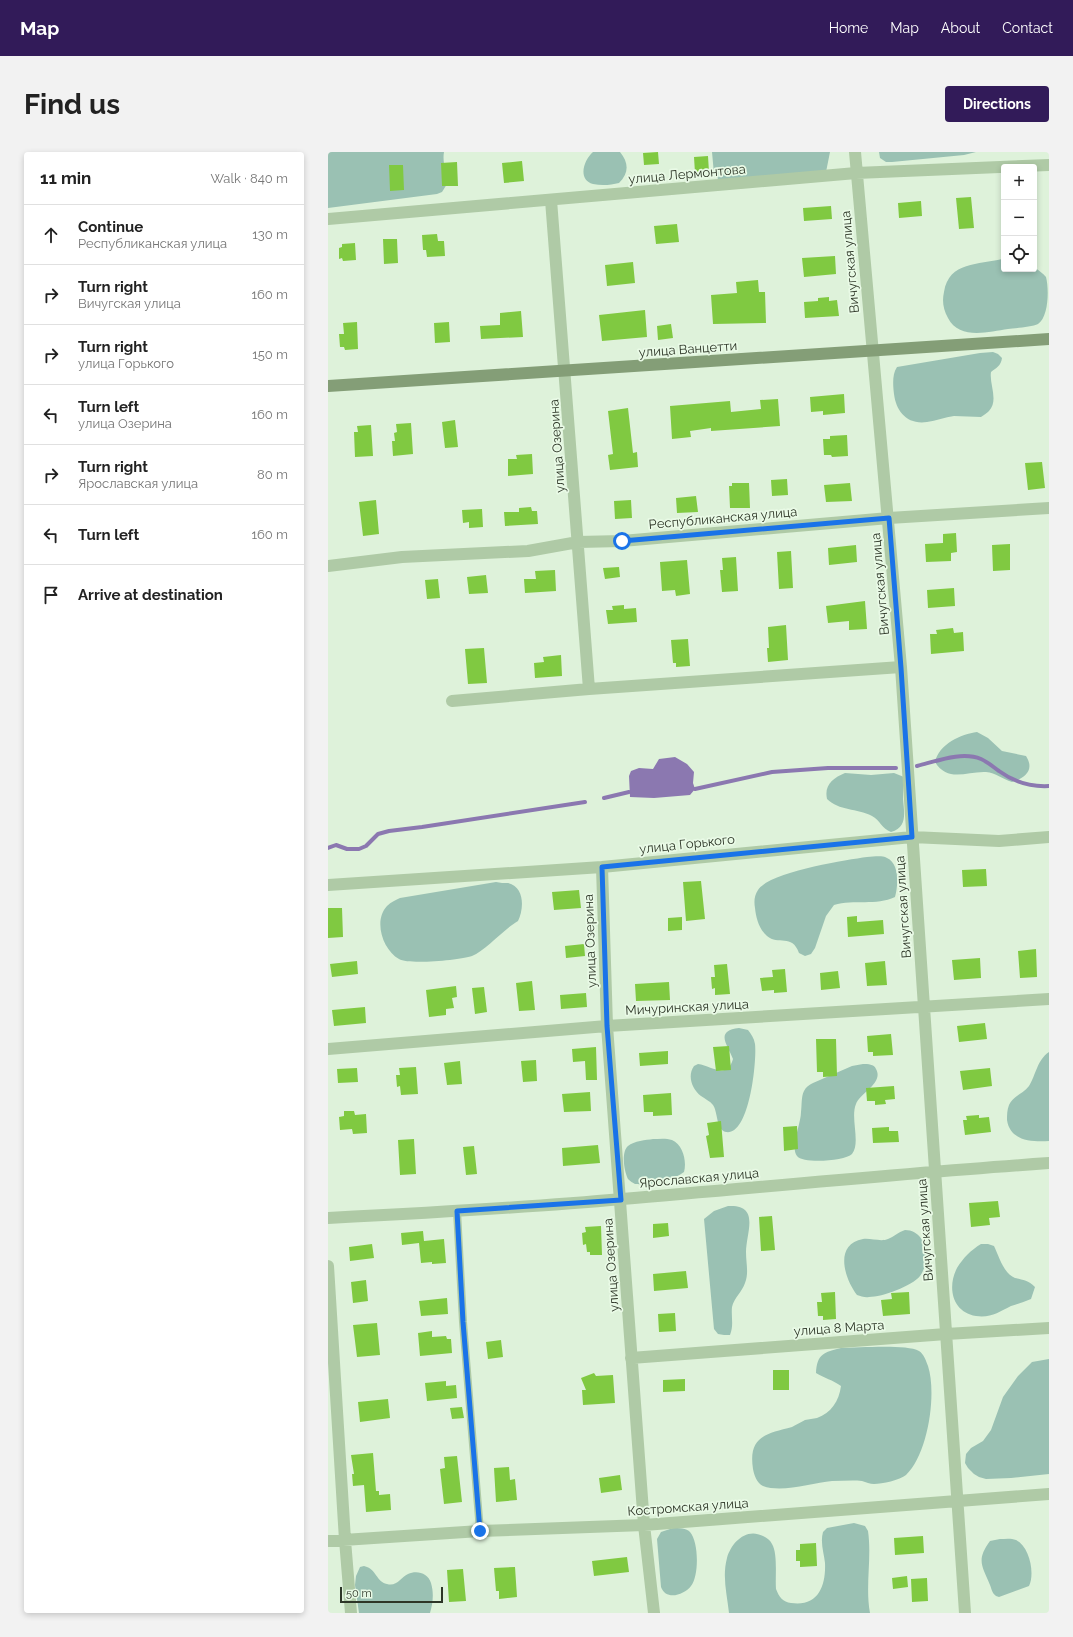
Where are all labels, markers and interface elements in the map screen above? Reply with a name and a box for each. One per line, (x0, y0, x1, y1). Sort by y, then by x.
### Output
text: Map (20, 17, 59, 39)
text: Home (829, 20, 868, 36)
text: Map (890, 20, 919, 36)
text: About (941, 20, 980, 36)
text: Contact (1002, 20, 1053, 36)
button: Directions (945, 86, 1049, 122)
text: Find us (24, 88, 120, 121)
street label: улица Лермонтова (628, 161, 746, 187)
map controls (1001, 164, 1037, 272)
button: + (1001, 164, 1037, 200)
text: 11 min (40, 168, 91, 188)
text: Walk · 840 m (210, 171, 288, 186)
button: − (1001, 200, 1037, 236)
street label: Вичугская улица (838, 210, 862, 314)
text: Continue (78, 218, 143, 236)
icon: ahead (40, 224, 62, 246)
text: 130 m (252, 227, 288, 242)
text: Республиканская улица (78, 236, 227, 251)
button: locate (1001, 236, 1037, 272)
text: Turn right (78, 278, 148, 296)
icon: right (40, 284, 62, 306)
text: 160 m (251, 287, 288, 302)
text: Вичугская улица (78, 296, 181, 311)
text: Turn right (78, 338, 148, 356)
street label: улица Ванцетти (638, 338, 738, 360)
icon: right (40, 344, 62, 366)
text: 150 m (252, 347, 288, 362)
text: улица Горького (78, 356, 174, 371)
text: Turn left (78, 398, 139, 416)
street label: улица Озерина (546, 399, 568, 493)
icon: left (40, 404, 62, 426)
text: 160 m (251, 407, 288, 422)
text: улица Озерина (78, 416, 172, 431)
text: Turn right (78, 458, 148, 476)
icon: right (40, 464, 62, 486)
text: 80 m (257, 467, 288, 482)
text: Ярославская улица (78, 476, 198, 491)
street label: Республиканская улица (648, 504, 798, 532)
icon: left (40, 524, 62, 546)
text: Turn left (78, 526, 139, 544)
text: 160 m (251, 527, 288, 542)
route start (613, 532, 631, 550)
street label: Вичугская улица (868, 532, 892, 636)
icon: arrive (40, 584, 62, 606)
text: Arrive at destination (78, 586, 223, 604)
street label: улица Горького (638, 831, 736, 856)
street label: Вичугская улица (892, 855, 914, 959)
street label: улица Озерина (581, 894, 599, 988)
street label: Мичуринская улица (625, 996, 749, 1018)
street label: Ярославская улица (639, 1165, 759, 1191)
street label: Вичугская улица (914, 1178, 936, 1282)
street label: улица Озерина (600, 1218, 622, 1312)
street label: улица 8 Марта (793, 1317, 885, 1339)
street label: Костромская улица (627, 1495, 749, 1519)
route end (471, 1522, 489, 1540)
scale bar (340, 1585, 443, 1604)
text: 50 m (346, 1587, 372, 1600)

